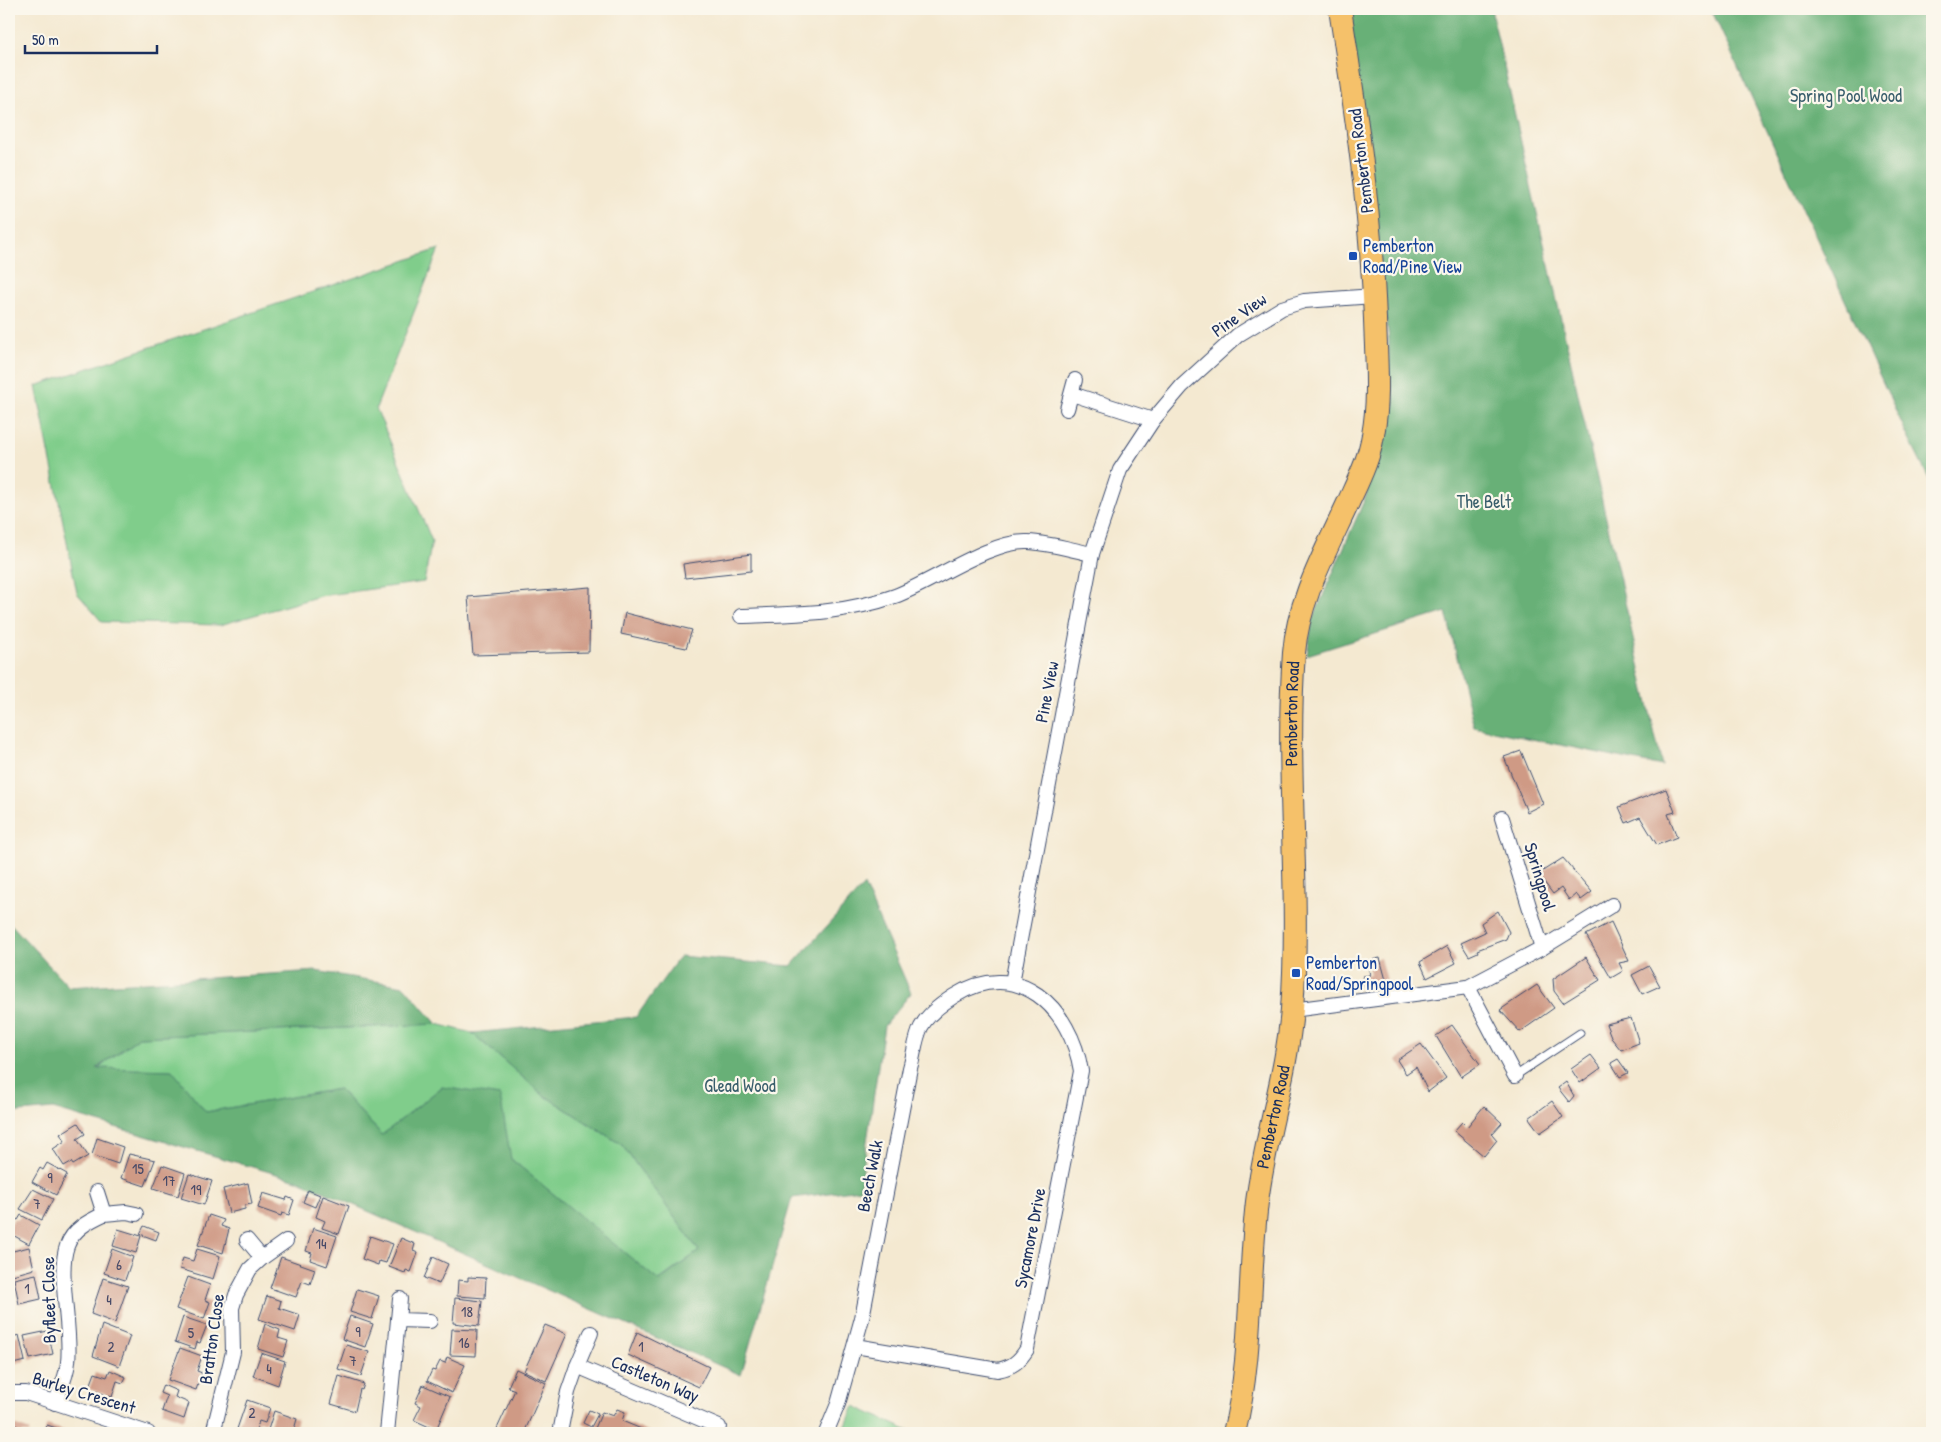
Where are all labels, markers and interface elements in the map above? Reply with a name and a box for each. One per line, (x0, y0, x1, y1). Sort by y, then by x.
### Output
scale bar (25, 22, 158, 54)
text: 50 m (32, 29, 59, 50)
park label: Spring Pool Wood (1790, 83, 1902, 108)
street label: Pemberton Road (1342, 108, 1379, 215)
place label: Pemberton Road/Pine View (1363, 233, 1462, 279)
marker: Pemberton Road/Pine View (1347, 250, 1359, 262)
street label: Pine View (1206, 287, 1271, 343)
park label: The Belt (1457, 489, 1512, 514)
street label: Pine View (1028, 659, 1065, 725)
street label: Pemberton Road (1278, 661, 1305, 766)
street label: Springpool (1518, 840, 1563, 914)
place label: Pemberton Road/Springpool (1306, 950, 1413, 996)
marker: Pemberton Road/Springpool (1290, 967, 1302, 979)
street label: Pemberton Road (1249, 1063, 1296, 1171)
park label: Glead Wood (704, 1073, 776, 1098)
street label: Beech Walk (850, 1137, 889, 1214)
house number: 15 (132, 1158, 145, 1179)
house number: 9 (47, 1167, 53, 1188)
house number: 17 (163, 1170, 175, 1191)
house number: 19 (191, 1179, 202, 1200)
street label: Sycamore Drive (1008, 1186, 1051, 1290)
house number: 7 (33, 1193, 41, 1214)
house number: 14 (315, 1233, 327, 1254)
house number: 6 (116, 1254, 122, 1275)
street label: Byfleet Close (35, 1256, 62, 1344)
house number: 1 (24, 1278, 30, 1299)
house number: 4 (106, 1289, 112, 1310)
street label: Bratton Close (193, 1292, 230, 1386)
house number: 18 (461, 1301, 473, 1322)
house number: 9 (355, 1321, 361, 1342)
house number: 5 (188, 1322, 195, 1343)
house number: 16 (458, 1332, 470, 1353)
house number: 2 (107, 1336, 115, 1357)
house number: 1 (638, 1336, 644, 1357)
street label: Castleton Way (607, 1349, 703, 1408)
house number: 7 (349, 1350, 357, 1371)
house number: 4 (266, 1358, 272, 1379)
street label: Burley Crescent (30, 1365, 139, 1420)
house number: 2 (248, 1402, 256, 1423)

